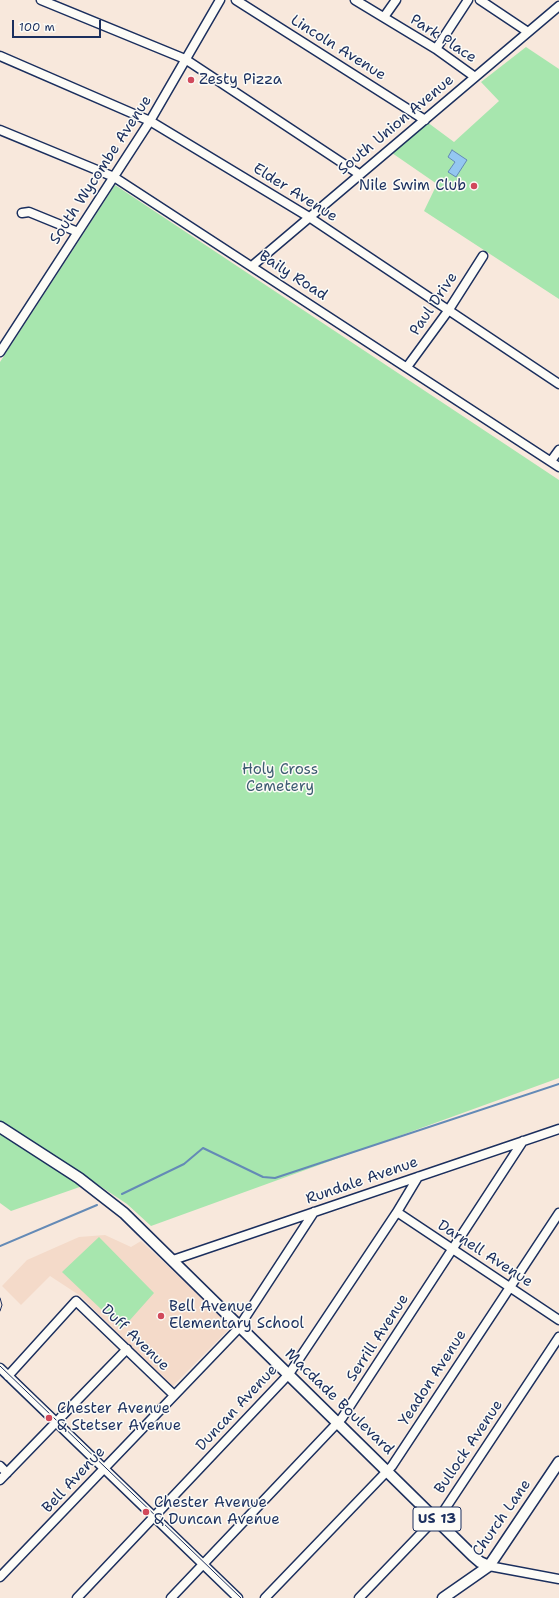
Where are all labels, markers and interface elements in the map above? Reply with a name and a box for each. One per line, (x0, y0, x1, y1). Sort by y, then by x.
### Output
street label: Park Place (406, 11, 480, 67)
scale bar (14, 12, 103, 38)
street label: Lincoln Avenue (287, 12, 389, 84)
text: 100 m (19, 19, 55, 35)
place label: Zesty Pizza (199, 71, 282, 89)
street label: South Union Avenue (334, 71, 458, 179)
marker: Zesty Pizza (186, 75, 196, 85)
street label: South Wycombe Avenue (46, 92, 156, 248)
street label: Elder Avenue (249, 160, 341, 226)
place label: Nile Swim Club (359, 177, 466, 195)
marker: Nile Swim Club (469, 181, 479, 191)
street label: Baily Road (256, 247, 330, 305)
street label: Paul Drive (406, 269, 462, 339)
park label: Holy Cross Cemetery (242, 761, 318, 796)
street label: Rundale Avenue (304, 1153, 420, 1209)
street label: Darnell Avenue (434, 1217, 536, 1291)
street label: Serrill Avenue (343, 1291, 413, 1385)
place label: Bell Avenue Elementary School (169, 1298, 304, 1333)
street label: Duff Avenue (97, 1301, 173, 1375)
marker: Bell Avenue Elementary School (156, 1311, 166, 1321)
street label: Yeadon Avenue (395, 1327, 471, 1429)
street label: Macdade Boulevard (281, 1345, 397, 1459)
street label: Duncan Avenue (192, 1361, 282, 1455)
street label: Bullock Avenue (431, 1397, 507, 1497)
place label: Chester Avenue & Stetser Avenue (57, 1400, 181, 1435)
marker: Chester Avenue & Stetser Avenue (44, 1413, 54, 1423)
street label: Bell Avenue (39, 1443, 109, 1517)
street label: Church Lane (469, 1476, 535, 1560)
place label: Chester Avenue & Duncan Avenue (154, 1494, 280, 1529)
marker: Chester Avenue & Duncan Avenue (141, 1507, 151, 1517)
road number: US 13 (413, 1507, 461, 1531)

